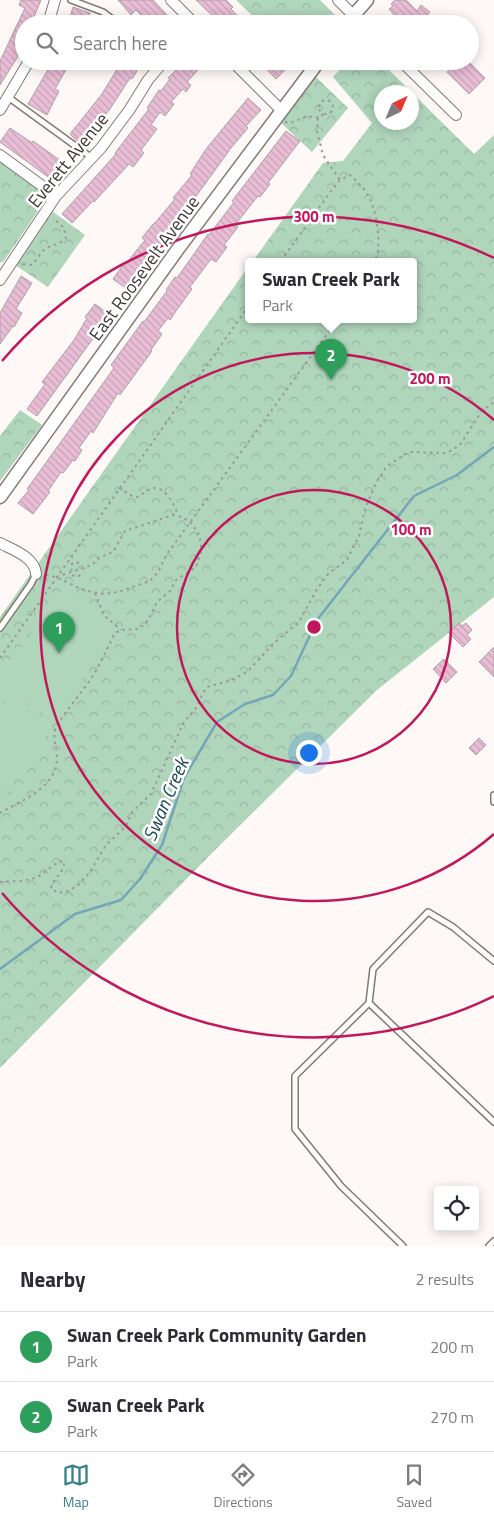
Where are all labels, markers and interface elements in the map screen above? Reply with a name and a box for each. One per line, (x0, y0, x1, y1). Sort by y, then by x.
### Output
search box (15, 15, 479, 70)
text: Search here (73, 28, 167, 57)
icon: search (33, 29, 61, 57)
north arrow (374, 85, 419, 130)
street label: Everett Avenue (21, 107, 115, 213)
street label: East Roosevelt Avenue (82, 190, 206, 346)
text: 300 m (293, 205, 335, 228)
popup (245, 258, 417, 323)
text: Swan Creek Park (262, 264, 400, 293)
text: Park (262, 293, 293, 317)
pin: 2 (315, 339, 347, 380)
text: 200 m (409, 367, 451, 390)
text: 100 m (390, 518, 432, 541)
pin: 1 (43, 612, 75, 653)
centre of rings (305, 618, 323, 636)
your location (296, 740, 322, 766)
water label: Swan Creek (135, 751, 196, 845)
map controls (434, 1186, 479, 1231)
button: locate (434, 1186, 479, 1231)
text: Nearby (20, 1263, 85, 1295)
text: 2 results (415, 1267, 474, 1291)
text: Swan Creek Park Community Garden (67, 1320, 367, 1349)
text: 1 (32, 1335, 40, 1359)
text: 200 m (430, 1335, 474, 1359)
text: Park (67, 1349, 98, 1373)
text: Swan Creek Park (67, 1390, 205, 1419)
text: 2 (32, 1405, 40, 1429)
text: 270 m (430, 1405, 474, 1429)
text: Park (67, 1419, 98, 1443)
tab: Map (62, 1461, 90, 1512)
tab: Directions (213, 1461, 273, 1512)
tab: Saved (397, 1461, 432, 1512)

